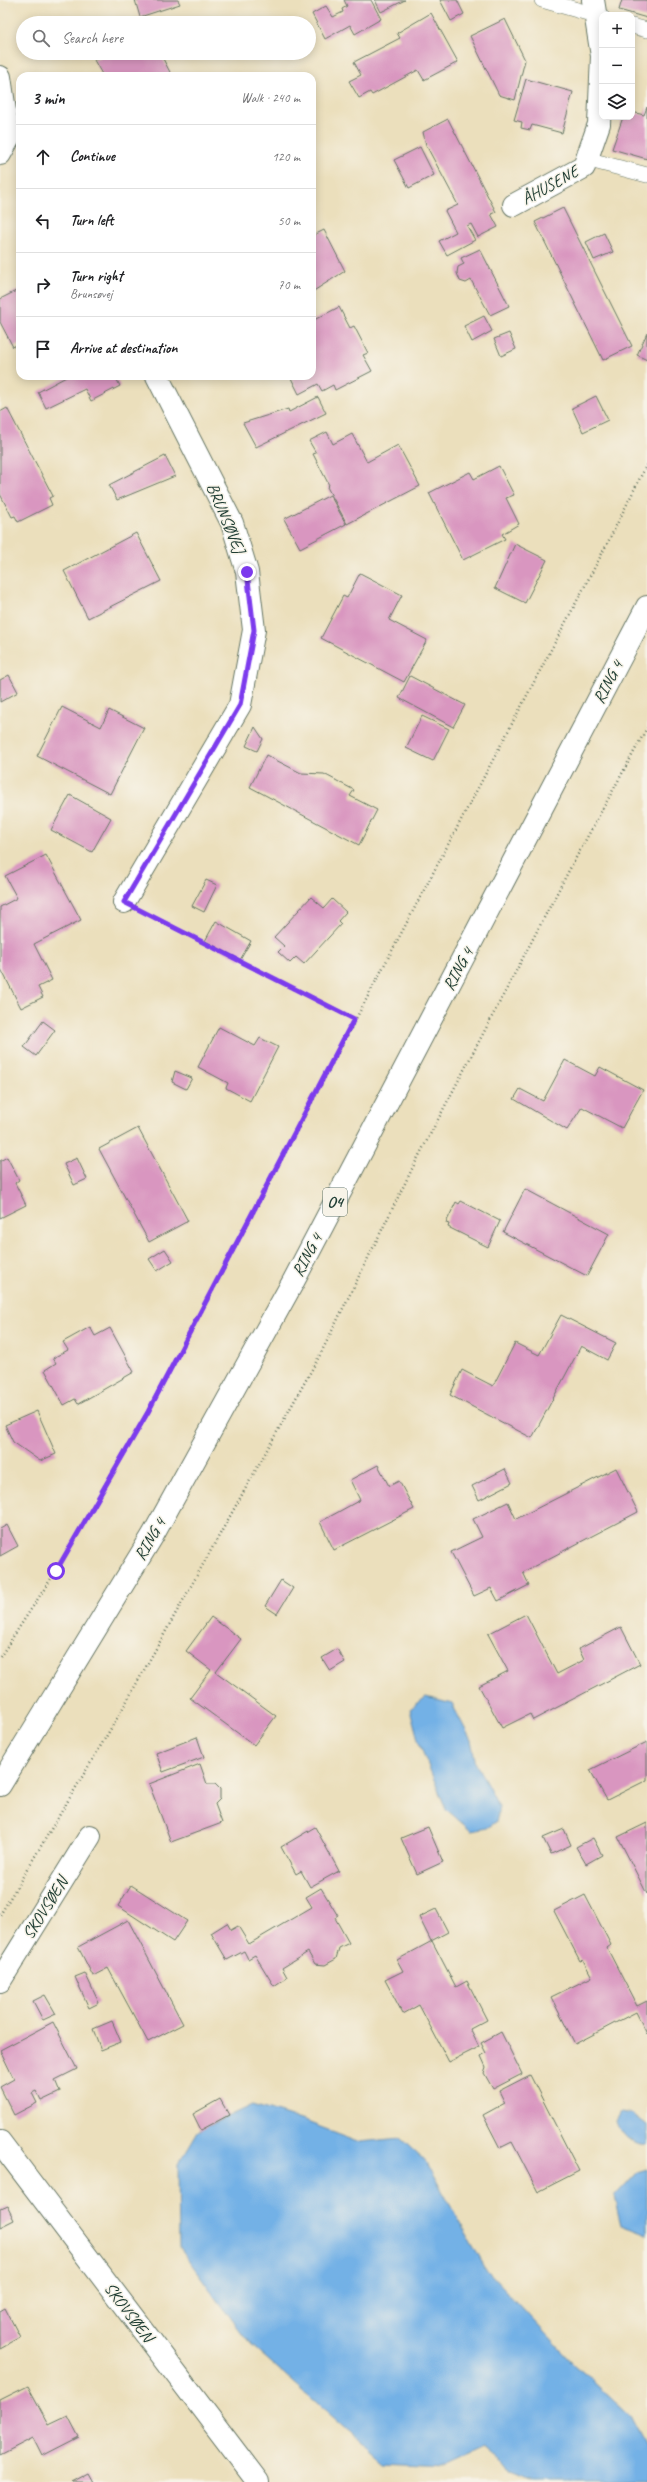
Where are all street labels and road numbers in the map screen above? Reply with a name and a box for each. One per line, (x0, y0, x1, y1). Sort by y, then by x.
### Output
street label: ÅHUSENE (518, 159, 585, 209)
street label: BRUNSØVEJ (202, 480, 251, 559)
street label: RING 4 (588, 655, 629, 707)
street label: RING 4 (438, 942, 479, 994)
road number: O4 (323, 1188, 347, 1216)
street label: RING 4 (287, 1228, 328, 1280)
street label: RING 4 (130, 1512, 172, 1564)
street label: SKOVSØEN (18, 1871, 74, 1943)
street label: SKOVSØEN (100, 2278, 160, 2348)

